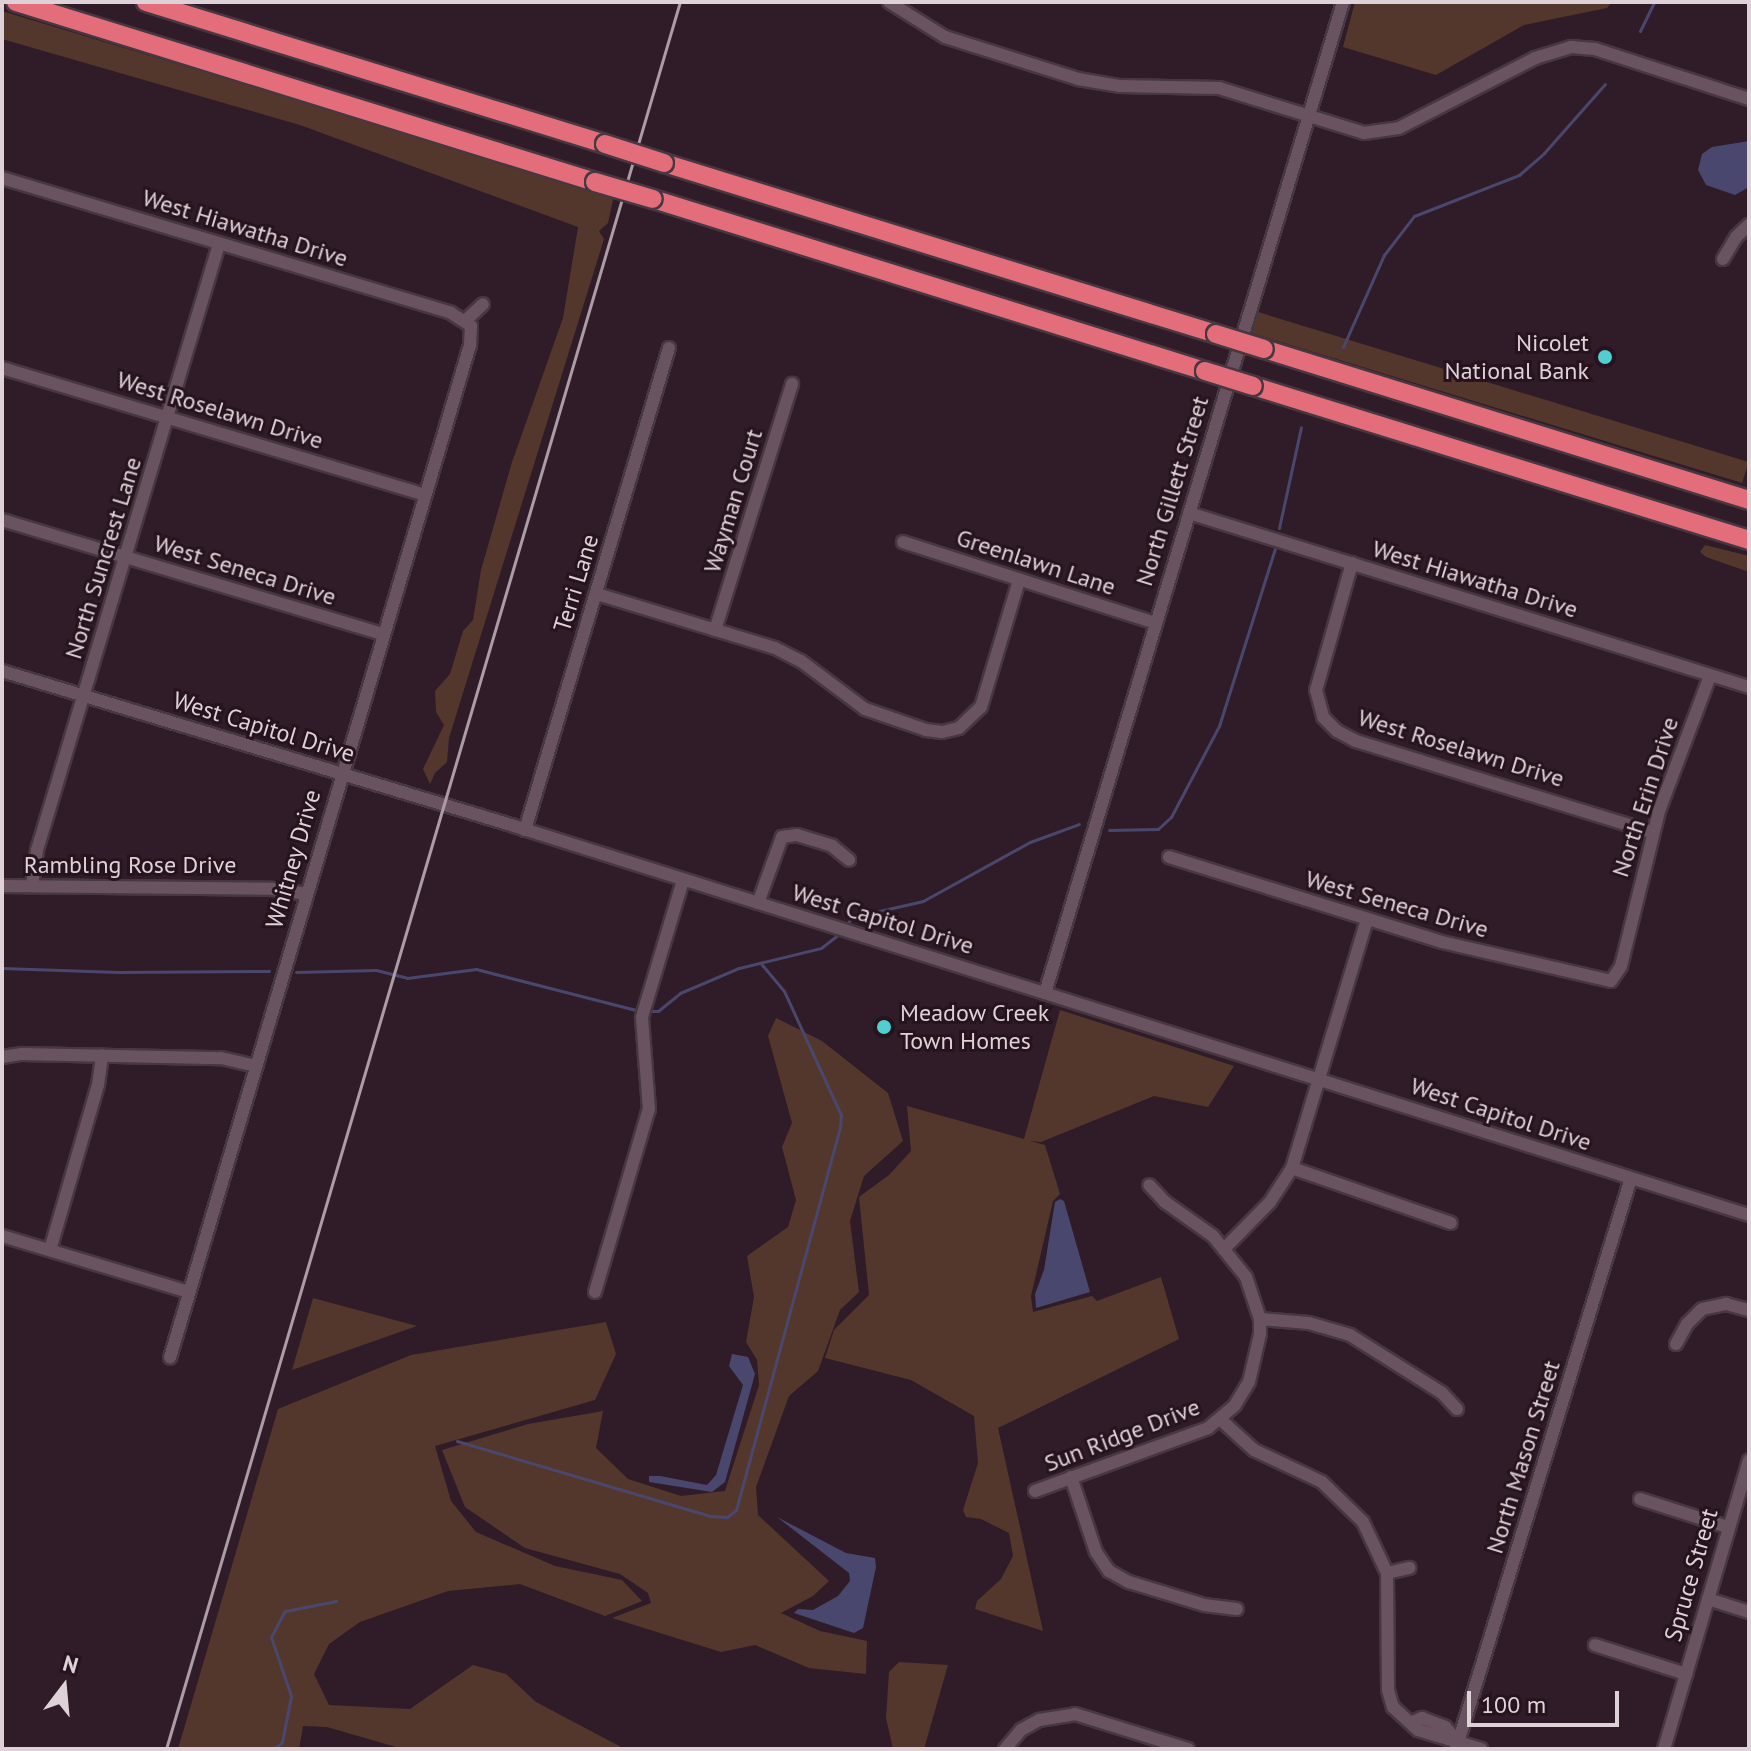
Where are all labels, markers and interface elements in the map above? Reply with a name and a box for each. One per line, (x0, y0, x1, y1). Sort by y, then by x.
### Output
street label: West Hiawatha Drive (139, 183, 351, 273)
place label: Nicolet National Bank (1445, 329, 1589, 385)
marker: Nicolet National Bank (1596, 348, 1614, 366)
street label: West Roselawn Drive (114, 365, 326, 455)
street label: North Gillett Street (1129, 393, 1215, 589)
street label: Wayman Court (698, 426, 768, 576)
street label: North Suncrest Lane (59, 454, 147, 662)
street label: Greenlawn Lane (953, 523, 1119, 601)
street label: West Seneca Drive (151, 529, 339, 611)
street label: Terri Lane (548, 531, 604, 635)
street label: West Hiawatha Drive (1369, 534, 1581, 624)
street label: West Capitol Drive (170, 686, 358, 768)
street label: West Roselawn Drive (1355, 703, 1567, 793)
street label: North Erin Drive (1606, 713, 1684, 881)
street label: Whitney Drive (259, 786, 327, 932)
street label: Rambling Rose Drive (24, 851, 236, 879)
street label: West Seneca Drive (1302, 864, 1492, 944)
street label: West Capitol Drive (789, 878, 977, 960)
place label: Meadow Creek Town Homes (900, 999, 1050, 1055)
marker: Meadow Creek Town Homes (875, 1018, 893, 1036)
street label: West Capitol Drive (1407, 1071, 1595, 1157)
street label: North Mason Street (1480, 1357, 1566, 1557)
street label: Sun Ridge Drive (1040, 1392, 1204, 1478)
street label: Spruce Street (1658, 1505, 1724, 1645)
north arrow (24, 1647, 104, 1727)
text: N (60, 1648, 81, 1679)
scale bar (1471, 1675, 1623, 1725)
text: 100 m (1481, 1689, 1546, 1720)

